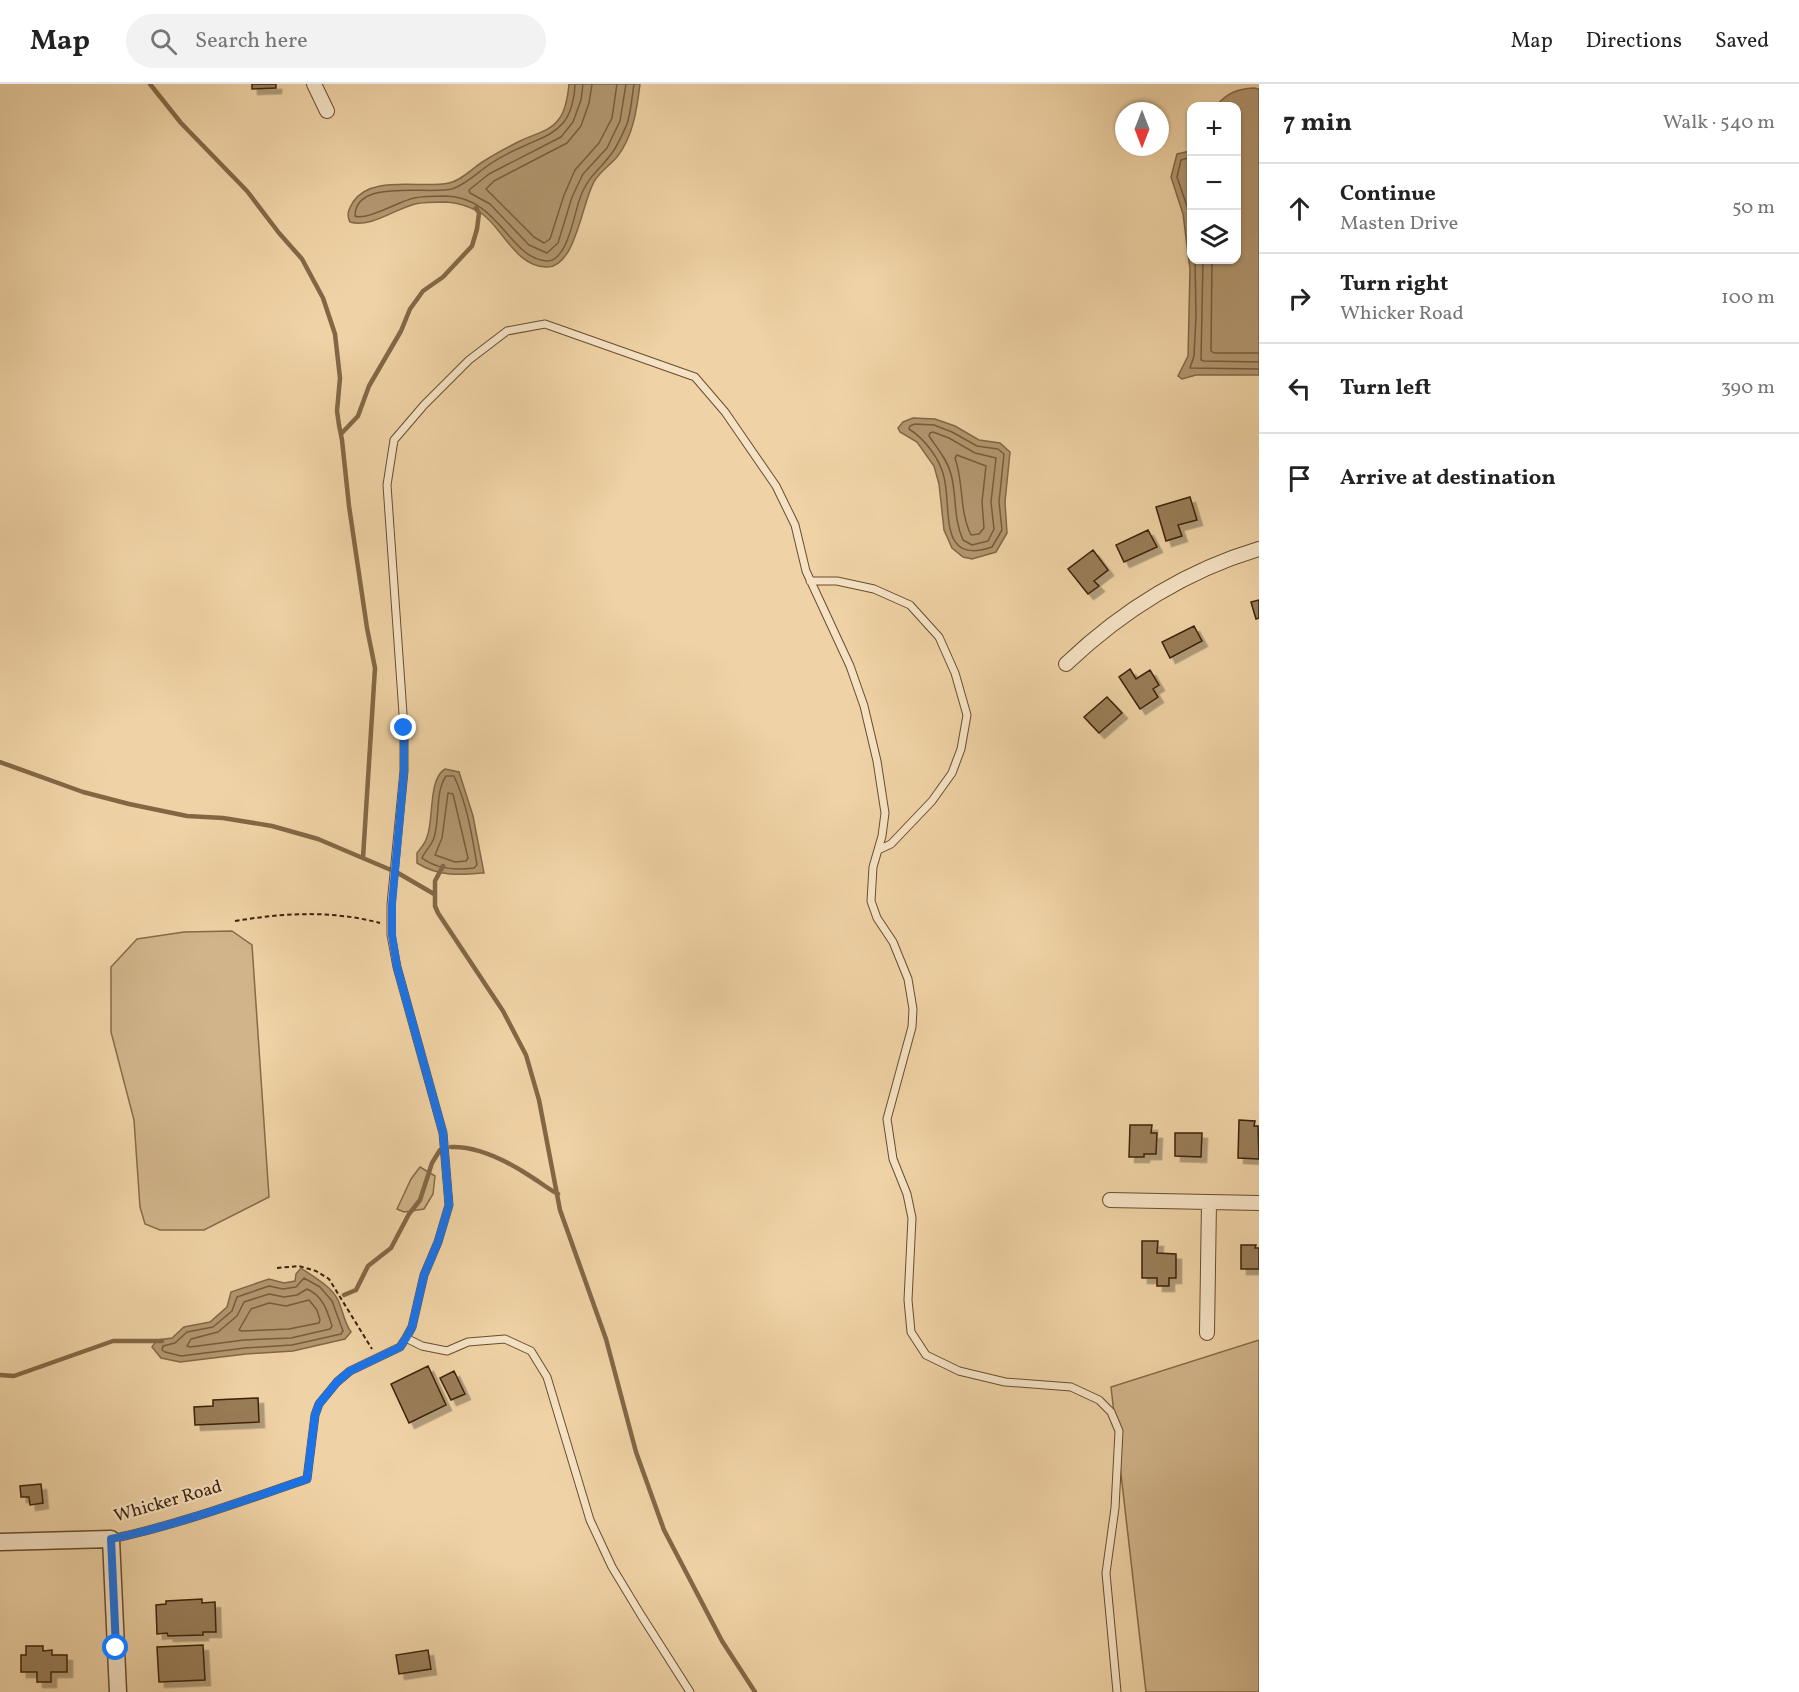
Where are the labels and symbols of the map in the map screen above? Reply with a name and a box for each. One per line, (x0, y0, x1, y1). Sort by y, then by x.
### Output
north arrow (1115, 102, 1169, 156)
route end (390, 714, 416, 740)
street label: Whicker Road (111, 1475, 225, 1529)
route start (102, 1634, 128, 1660)

